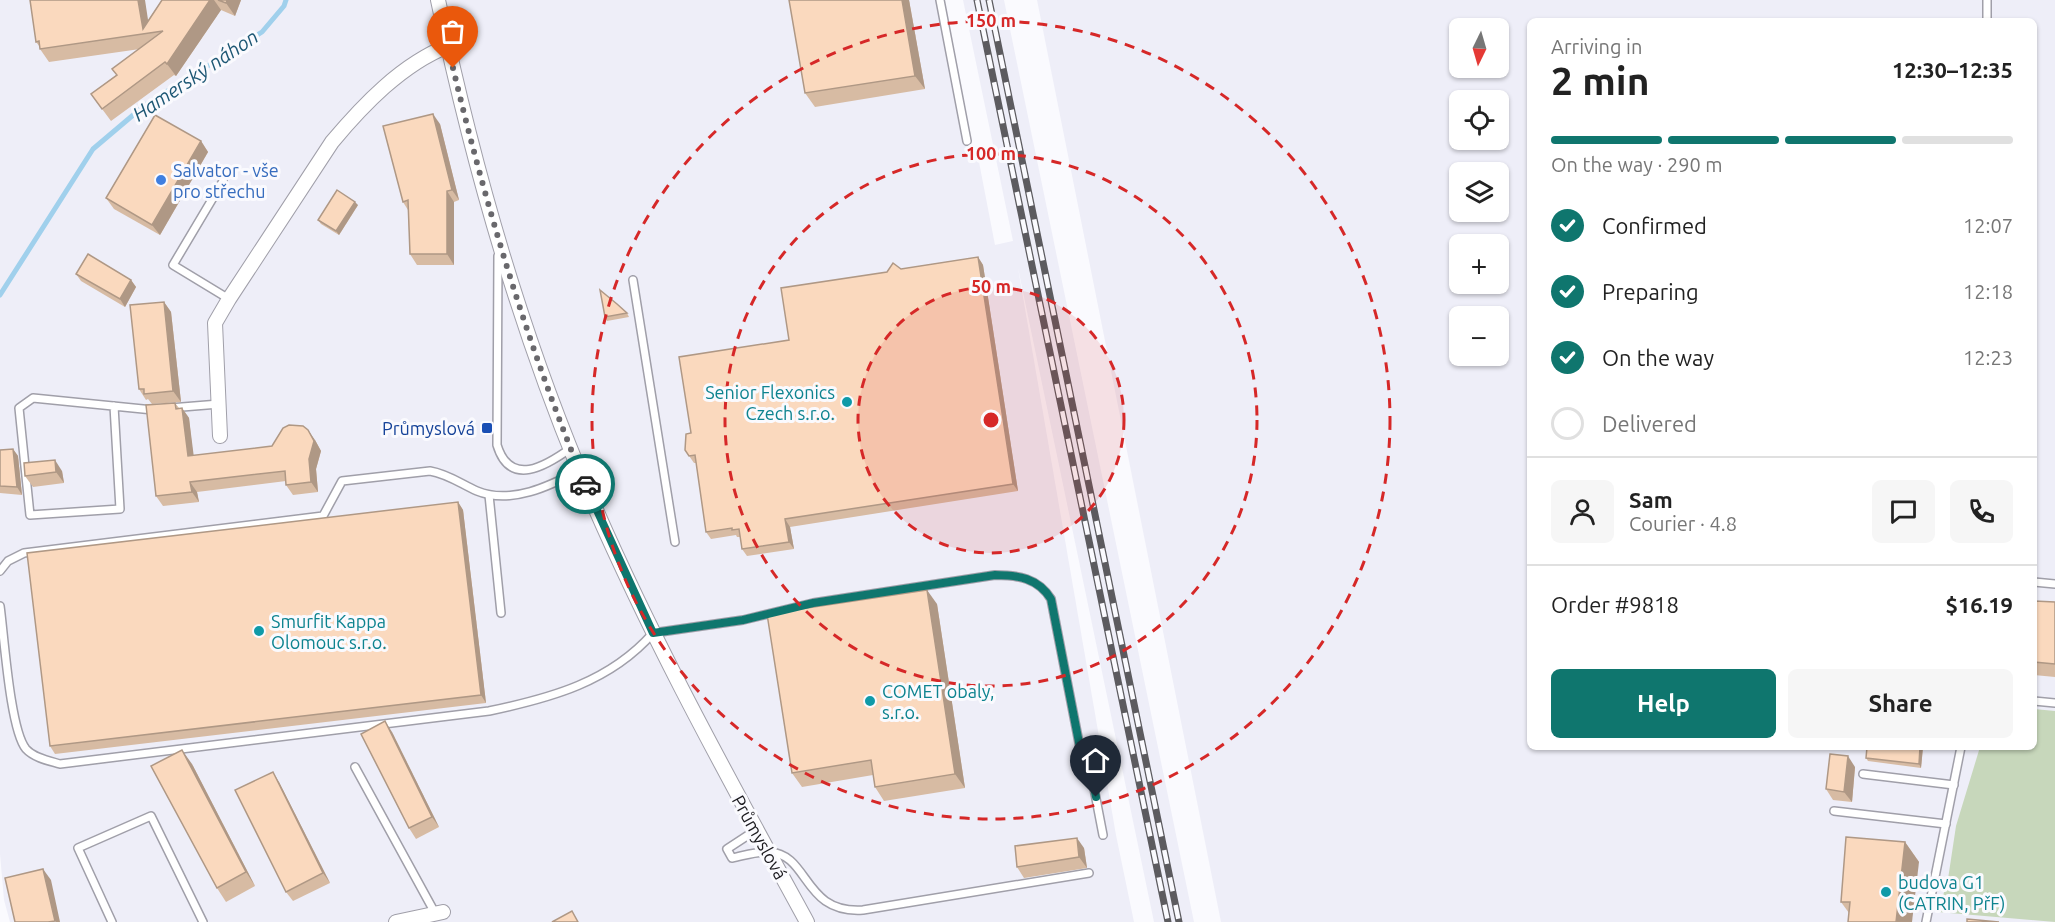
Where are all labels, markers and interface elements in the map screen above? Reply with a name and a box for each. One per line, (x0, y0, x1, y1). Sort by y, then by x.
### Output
pin (427, 6, 478, 68)
text: 150 m (966, 10, 1016, 30)
icon: bag (436, 15, 469, 48)
north arrow (1449, 18, 1509, 78)
map controls (1449, 18, 1509, 366)
water label: Hamerský náhon (128, 25, 262, 125)
text: Arriving in (1551, 35, 1642, 58)
text: 12:30–12:35 (1892, 57, 2013, 82)
text: 2 min (1551, 59, 1650, 102)
button: locate (1449, 90, 1509, 150)
text: 100 m (966, 143, 1016, 163)
text: On the way · 290 m (1551, 153, 1723, 176)
place label: Salvator - vše pro střechu (173, 160, 279, 201)
button: layers (1449, 162, 1509, 222)
marker: Salvator - vše pro střechu (154, 173, 168, 187)
icon: check (1551, 209, 1584, 242)
text: Confirmed (1602, 213, 1707, 238)
text: 12:07 (1963, 214, 2013, 237)
button: + (1449, 234, 1509, 294)
icon: check (1551, 275, 1584, 308)
text: 50 m (971, 276, 1011, 296)
text: Preparing (1602, 279, 1699, 304)
text: 12:18 (1963, 280, 2013, 303)
button: − (1449, 306, 1509, 366)
icon: check (1551, 341, 1584, 374)
text: On the way (1602, 345, 1714, 370)
text: 12:23 (1963, 346, 2013, 369)
place label: Senior Flexonics Czech s.r.o. (705, 382, 835, 423)
marker: Senior Flexonics Czech s.r.o. (840, 395, 854, 409)
centre of rings (981, 410, 1001, 430)
text: Delivered (1602, 411, 1697, 436)
place label: Průmyslová (382, 418, 475, 438)
marker: Průmyslová (480, 421, 494, 435)
courier (555, 454, 615, 514)
icon: car (569, 468, 602, 501)
button: person (1551, 480, 1614, 543)
button: chat (1872, 480, 1935, 543)
button: phone (1950, 480, 2013, 543)
text: Sam (1629, 487, 1673, 512)
text: Courier · 4.8 (1629, 512, 1737, 535)
text: Order #9818 (1551, 592, 1679, 617)
text: $16.19 (1946, 592, 2013, 617)
place label: Smurfit Kappa Olomouc s.r.o. (271, 611, 387, 652)
marker: Smurfit Kappa Olomouc s.r.o. (252, 624, 266, 638)
button: Help (1551, 669, 1776, 738)
button: Share (1788, 669, 2013, 738)
place label: COMET obaly, s.r.o. (882, 681, 995, 722)
marker: COMET obaly, s.r.o. (863, 694, 877, 708)
pin (1070, 735, 1121, 797)
icon: home (1079, 744, 1112, 777)
street label: Průmyslová (729, 791, 791, 883)
place label: budova G1 (CATRIN, PřF) (1898, 872, 2006, 914)
marker: budova G1 (CATRIN, PřF) (1879, 885, 1893, 899)

